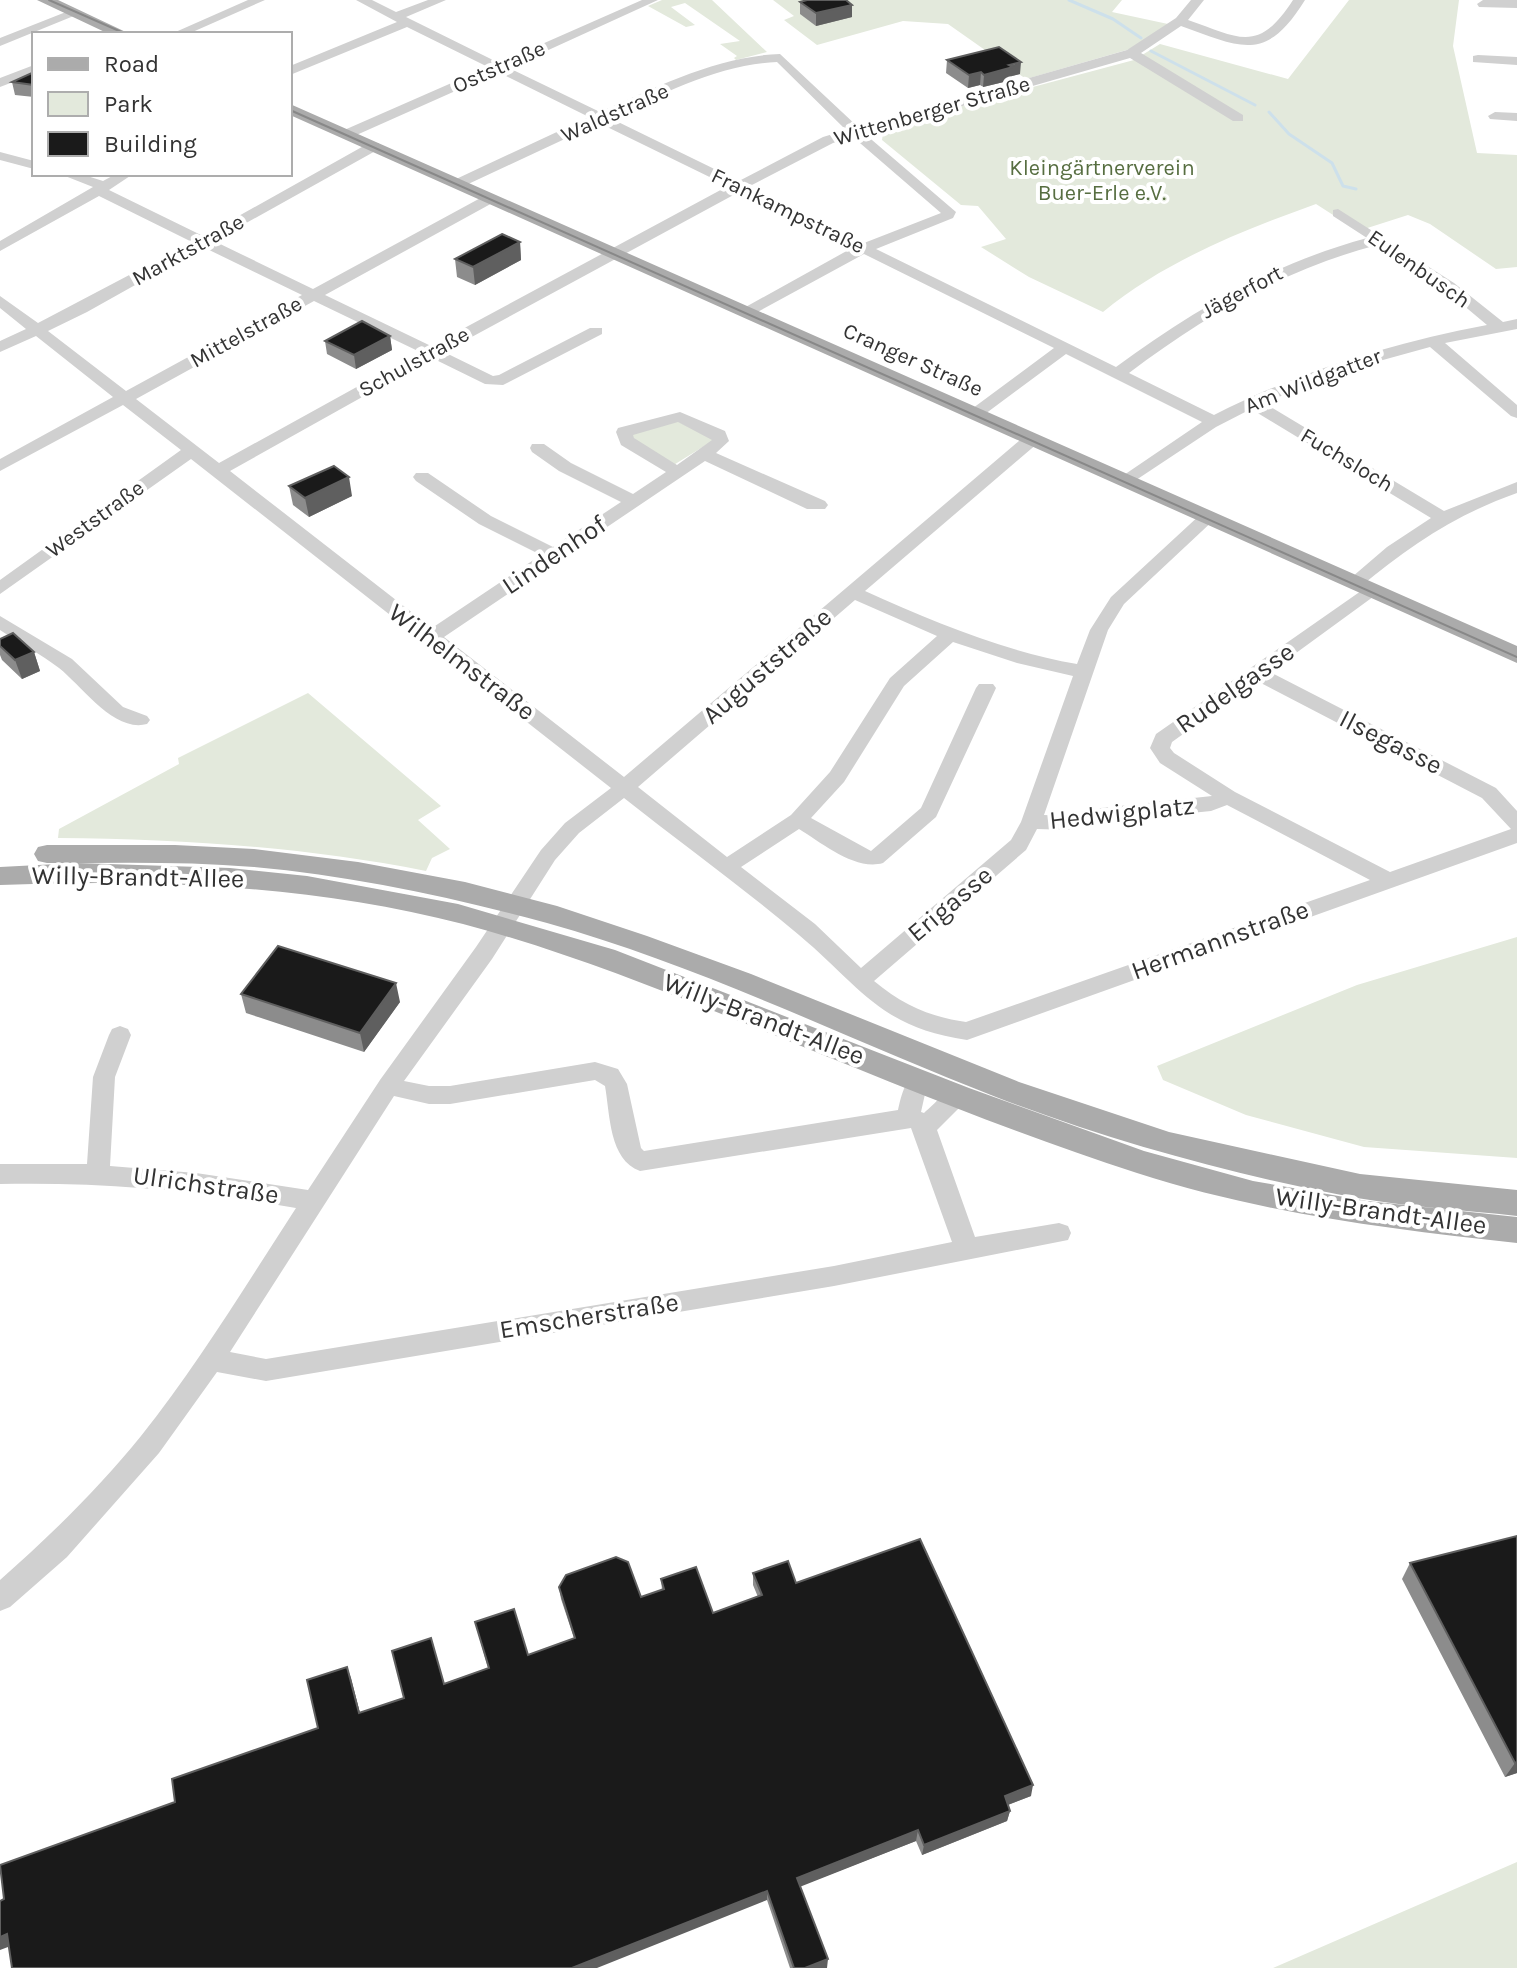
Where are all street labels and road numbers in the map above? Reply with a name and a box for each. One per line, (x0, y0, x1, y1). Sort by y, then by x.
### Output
street label: Oststraße (449, 35, 549, 99)
street label: Wittenberger Straße (831, 71, 1033, 151)
street label: Waldstraße (557, 78, 673, 148)
street label: Frankampstraße (707, 163, 869, 259)
street label: Marktstraße (127, 209, 249, 291)
street label: Eulenbusch (1363, 224, 1475, 314)
street label: Jägerfort (1197, 260, 1287, 324)
street label: Mittelstraße (186, 291, 306, 373)
street label: Cranger Straße (839, 318, 987, 402)
street label: Schulstraße (354, 321, 474, 403)
street label: Am Wildgatter (1241, 343, 1385, 419)
street label: Fuchsloch (1296, 422, 1398, 498)
street label: Weststraße (41, 475, 149, 563)
street label: Lindenhof (496, 508, 613, 601)
street label: Wilhelmstraße (383, 597, 541, 727)
street label: Auguststraße (696, 601, 838, 731)
street label: Rudelgasse (1170, 636, 1300, 740)
street label: Ilsegasse (1334, 703, 1448, 781)
street label: Hedwigplatz (1048, 790, 1196, 836)
street label: Willy-Brandt-Allee (31, 860, 245, 894)
street label: Erigasse (901, 860, 999, 948)
street label: Hermannstraße (1127, 894, 1313, 986)
street label: Willy-Brandt-Allee (659, 966, 869, 1072)
street label: Ulrichstraße (131, 1159, 281, 1211)
street label: Willy-Brandt-Allee (1274, 1181, 1488, 1241)
street label: Emscherstraße (497, 1287, 681, 1345)

